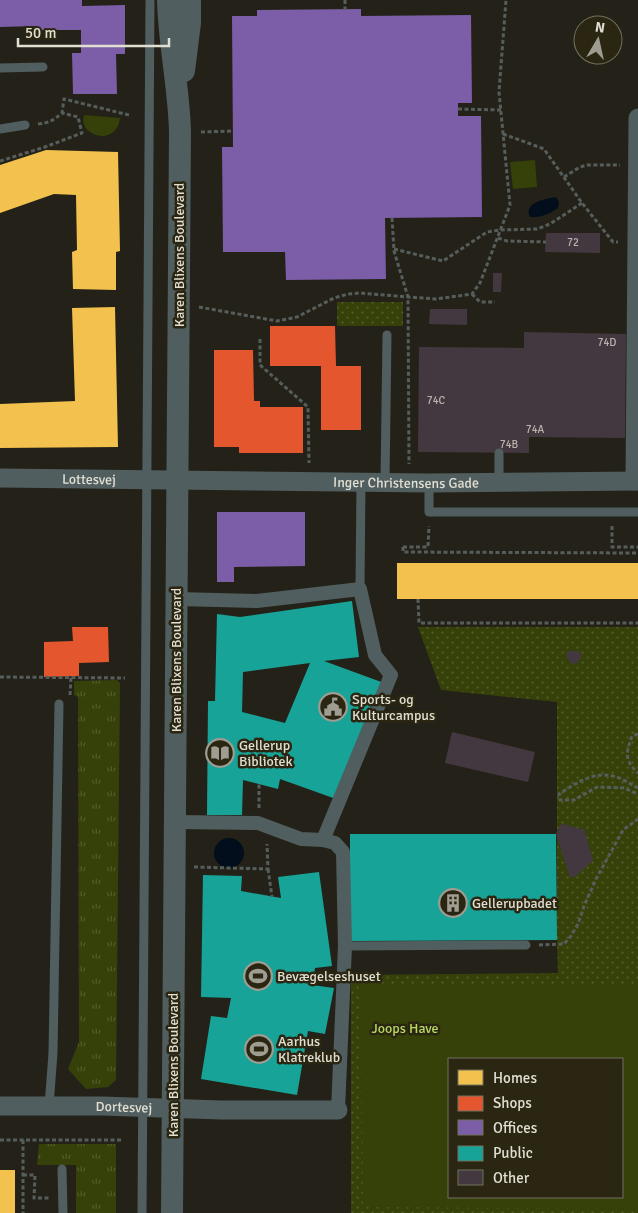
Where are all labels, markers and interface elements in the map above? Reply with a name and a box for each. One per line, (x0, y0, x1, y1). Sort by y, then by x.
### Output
scale bar (18, 15, 169, 47)
north arrow (573, 15, 623, 65)
text: N (594, 18, 606, 37)
text: 50 m (25, 24, 56, 42)
street label: Karen Blixens Boulevard (171, 183, 188, 327)
house number: 72 (567, 236, 579, 249)
house number: 74D (597, 336, 617, 349)
house number: 74C (427, 394, 446, 407)
house number: 74A (526, 423, 545, 436)
house number: 74B (500, 438, 519, 451)
street label: Lottesvej (62, 471, 116, 488)
street label: Inger Christensens Gade (333, 474, 479, 492)
street label: Karen Blixens Boulevard (168, 588, 185, 732)
place label: Sports- og Kulturcampus (352, 691, 435, 724)
public building icon: Sports- og Kulturcampus (318, 692, 348, 722)
place label: Gellerup Bibliotek (239, 737, 292, 770)
library icon: Gellerup Bibliotek (205, 738, 235, 768)
building icon: Gellerupbadet (438, 888, 468, 918)
place label: Gellerupbadet (472, 895, 557, 912)
sports icon: Bevægelseshuset (243, 961, 273, 991)
place label: Bevægelseshuset (277, 968, 381, 985)
street label: Karen Blixens Boulevard (165, 993, 182, 1137)
park label: Joops Have (372, 1020, 438, 1037)
place label: Aarhus Klatreklub (278, 1033, 340, 1066)
sports icon: Aarhus Klatreklub (244, 1034, 274, 1064)
legend (448, 1058, 623, 1198)
text: Homes (493, 1069, 537, 1087)
text: Shops (493, 1094, 532, 1112)
street label: Dortesvej (96, 1098, 153, 1117)
text: Offices (493, 1119, 538, 1137)
text: Public (493, 1144, 533, 1162)
text: Other (493, 1169, 530, 1187)

